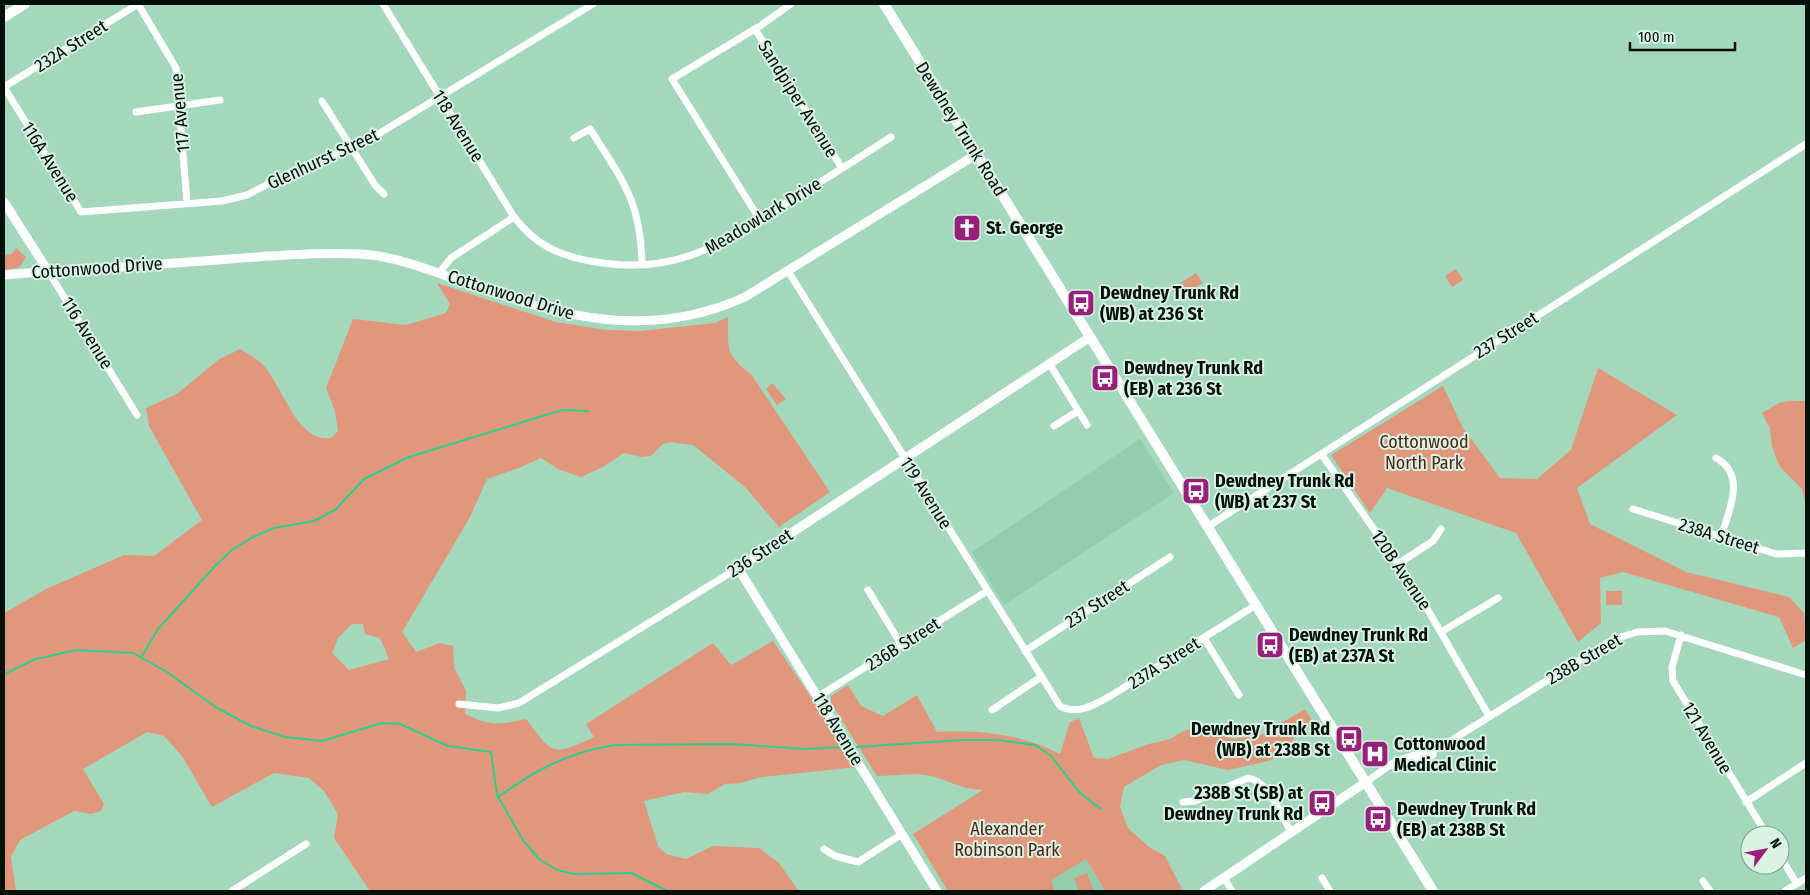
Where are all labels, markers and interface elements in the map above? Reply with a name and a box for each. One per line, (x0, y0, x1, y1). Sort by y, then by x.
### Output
street label: 232A Street (30, 15, 112, 77)
scale bar (1630, 20, 1735, 52)
text: 100 m (1638, 28, 1675, 46)
street label: Sandpiper Avenue (753, 36, 843, 162)
street label: Dewdney Trunk Road (911, 58, 1011, 200)
street label: 117 Avenue (166, 72, 194, 154)
street label: 118 Avenue (427, 86, 489, 166)
street label: 116A Avenue (17, 118, 83, 206)
street label: Glenhurst Street (264, 124, 382, 194)
street label: Meadowlark Drive (701, 173, 825, 259)
church icon: St. George (952, 213, 982, 243)
place label: St. George (986, 217, 1063, 239)
street label: Cottonwood Drive (31, 252, 163, 284)
street label: Cottonwood Drive (445, 265, 577, 325)
place label: Dewdney Trunk Rd (WB) at 236 St (1100, 282, 1239, 325)
bus stop icon: Dewdney Trunk Rd (WB) at 236 St (1066, 288, 1096, 318)
street label: 116 Avenue (56, 293, 118, 373)
street label: 237 Street (1470, 307, 1542, 363)
place label: Dewdney Trunk Rd (EB) at 236 St (1124, 357, 1263, 400)
bus stop icon: Dewdney Trunk Rd (EB) at 236 St (1090, 363, 1120, 393)
park label: Cottonwood North Park (1379, 431, 1469, 474)
street label: 119 Avenue (895, 453, 957, 533)
place label: Dewdney Trunk Rd (WB) at 237 St (1215, 470, 1354, 513)
bus stop icon: Dewdney Trunk Rd (WB) at 237 St (1181, 476, 1211, 506)
street label: 238A Street (1676, 513, 1762, 559)
street label: 236 Street (723, 524, 797, 582)
street label: 120B Avenue (1366, 525, 1436, 615)
street label: 237 Street (1061, 575, 1133, 633)
street label: 236B Street (862, 613, 944, 675)
place label: Dewdney Trunk Rd (EB) at 237A St (1289, 624, 1428, 667)
street label: 238B Street (1542, 629, 1626, 689)
bus stop icon: Dewdney Trunk Rd (EB) at 237A St (1255, 630, 1285, 660)
street label: 237A Street (1124, 632, 1204, 694)
street label: 118 Avenue (808, 689, 868, 770)
street label: 121 Avenue (1677, 698, 1737, 778)
place label: Dewdney Trunk Rd (WB) at 238B St (1191, 718, 1331, 761)
bus stop icon: Dewdney Trunk Rd (WB) at 238B St (1334, 724, 1364, 754)
place label: Cottonwood Medical Clinic (1394, 733, 1497, 776)
hospital icon: Cottonwood Medical Clinic (1360, 739, 1390, 769)
place label: 238B St (SB) at Dewdney Trunk Rd (1164, 782, 1304, 825)
bus stop icon: 238B St (SB) at Dewdney Trunk Rd (1307, 788, 1337, 818)
place label: Dewdney Trunk Rd (EB) at 238B St (1397, 798, 1536, 841)
bus stop icon: Dewdney Trunk Rd (EB) at 238B St (1363, 804, 1393, 834)
park label: Alexander Robinson Park (954, 818, 1060, 861)
north arrow (1740, 825, 1790, 875)
text: N (1766, 835, 1785, 851)

